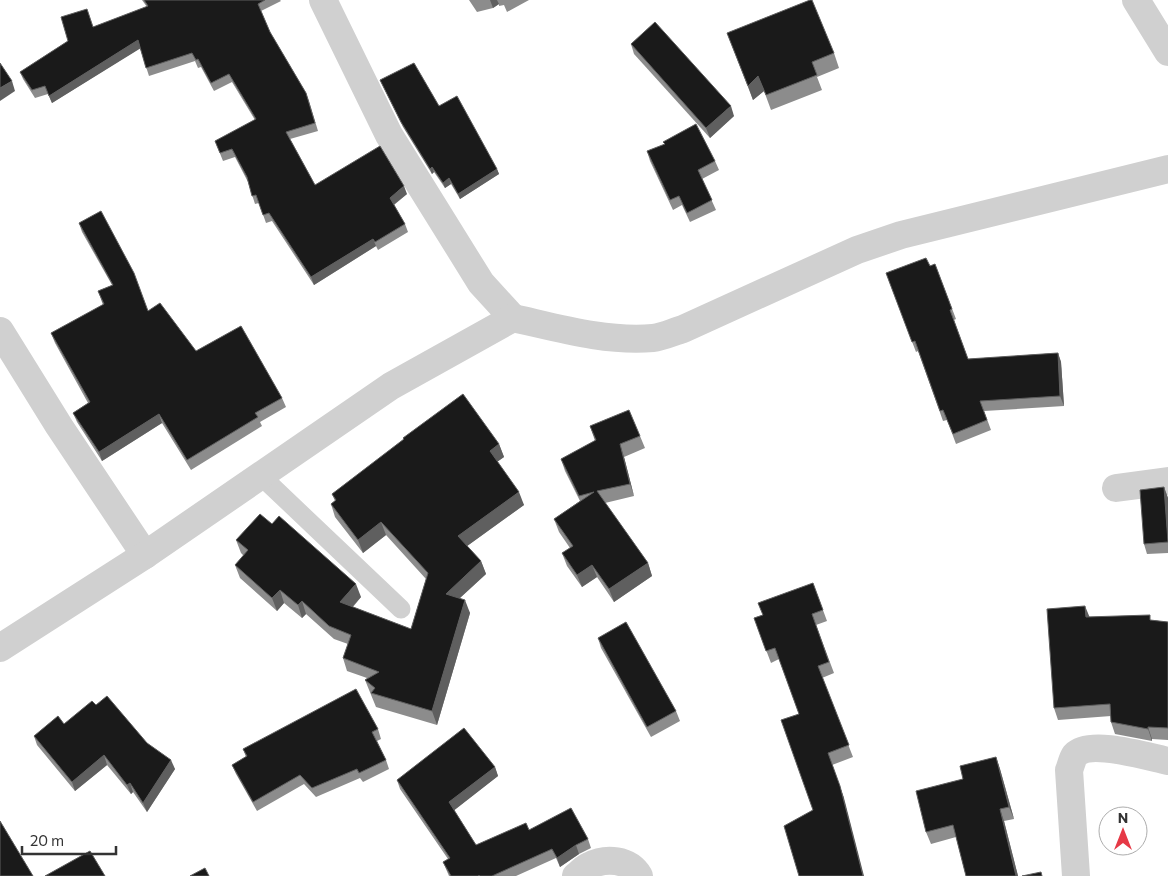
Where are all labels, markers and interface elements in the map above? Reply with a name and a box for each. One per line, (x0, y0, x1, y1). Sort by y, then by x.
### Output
north arrow (1098, 806, 1148, 856)
text: N (1118, 809, 1128, 826)
scale bar (22, 824, 116, 856)
text: 20 m (30, 831, 64, 849)

